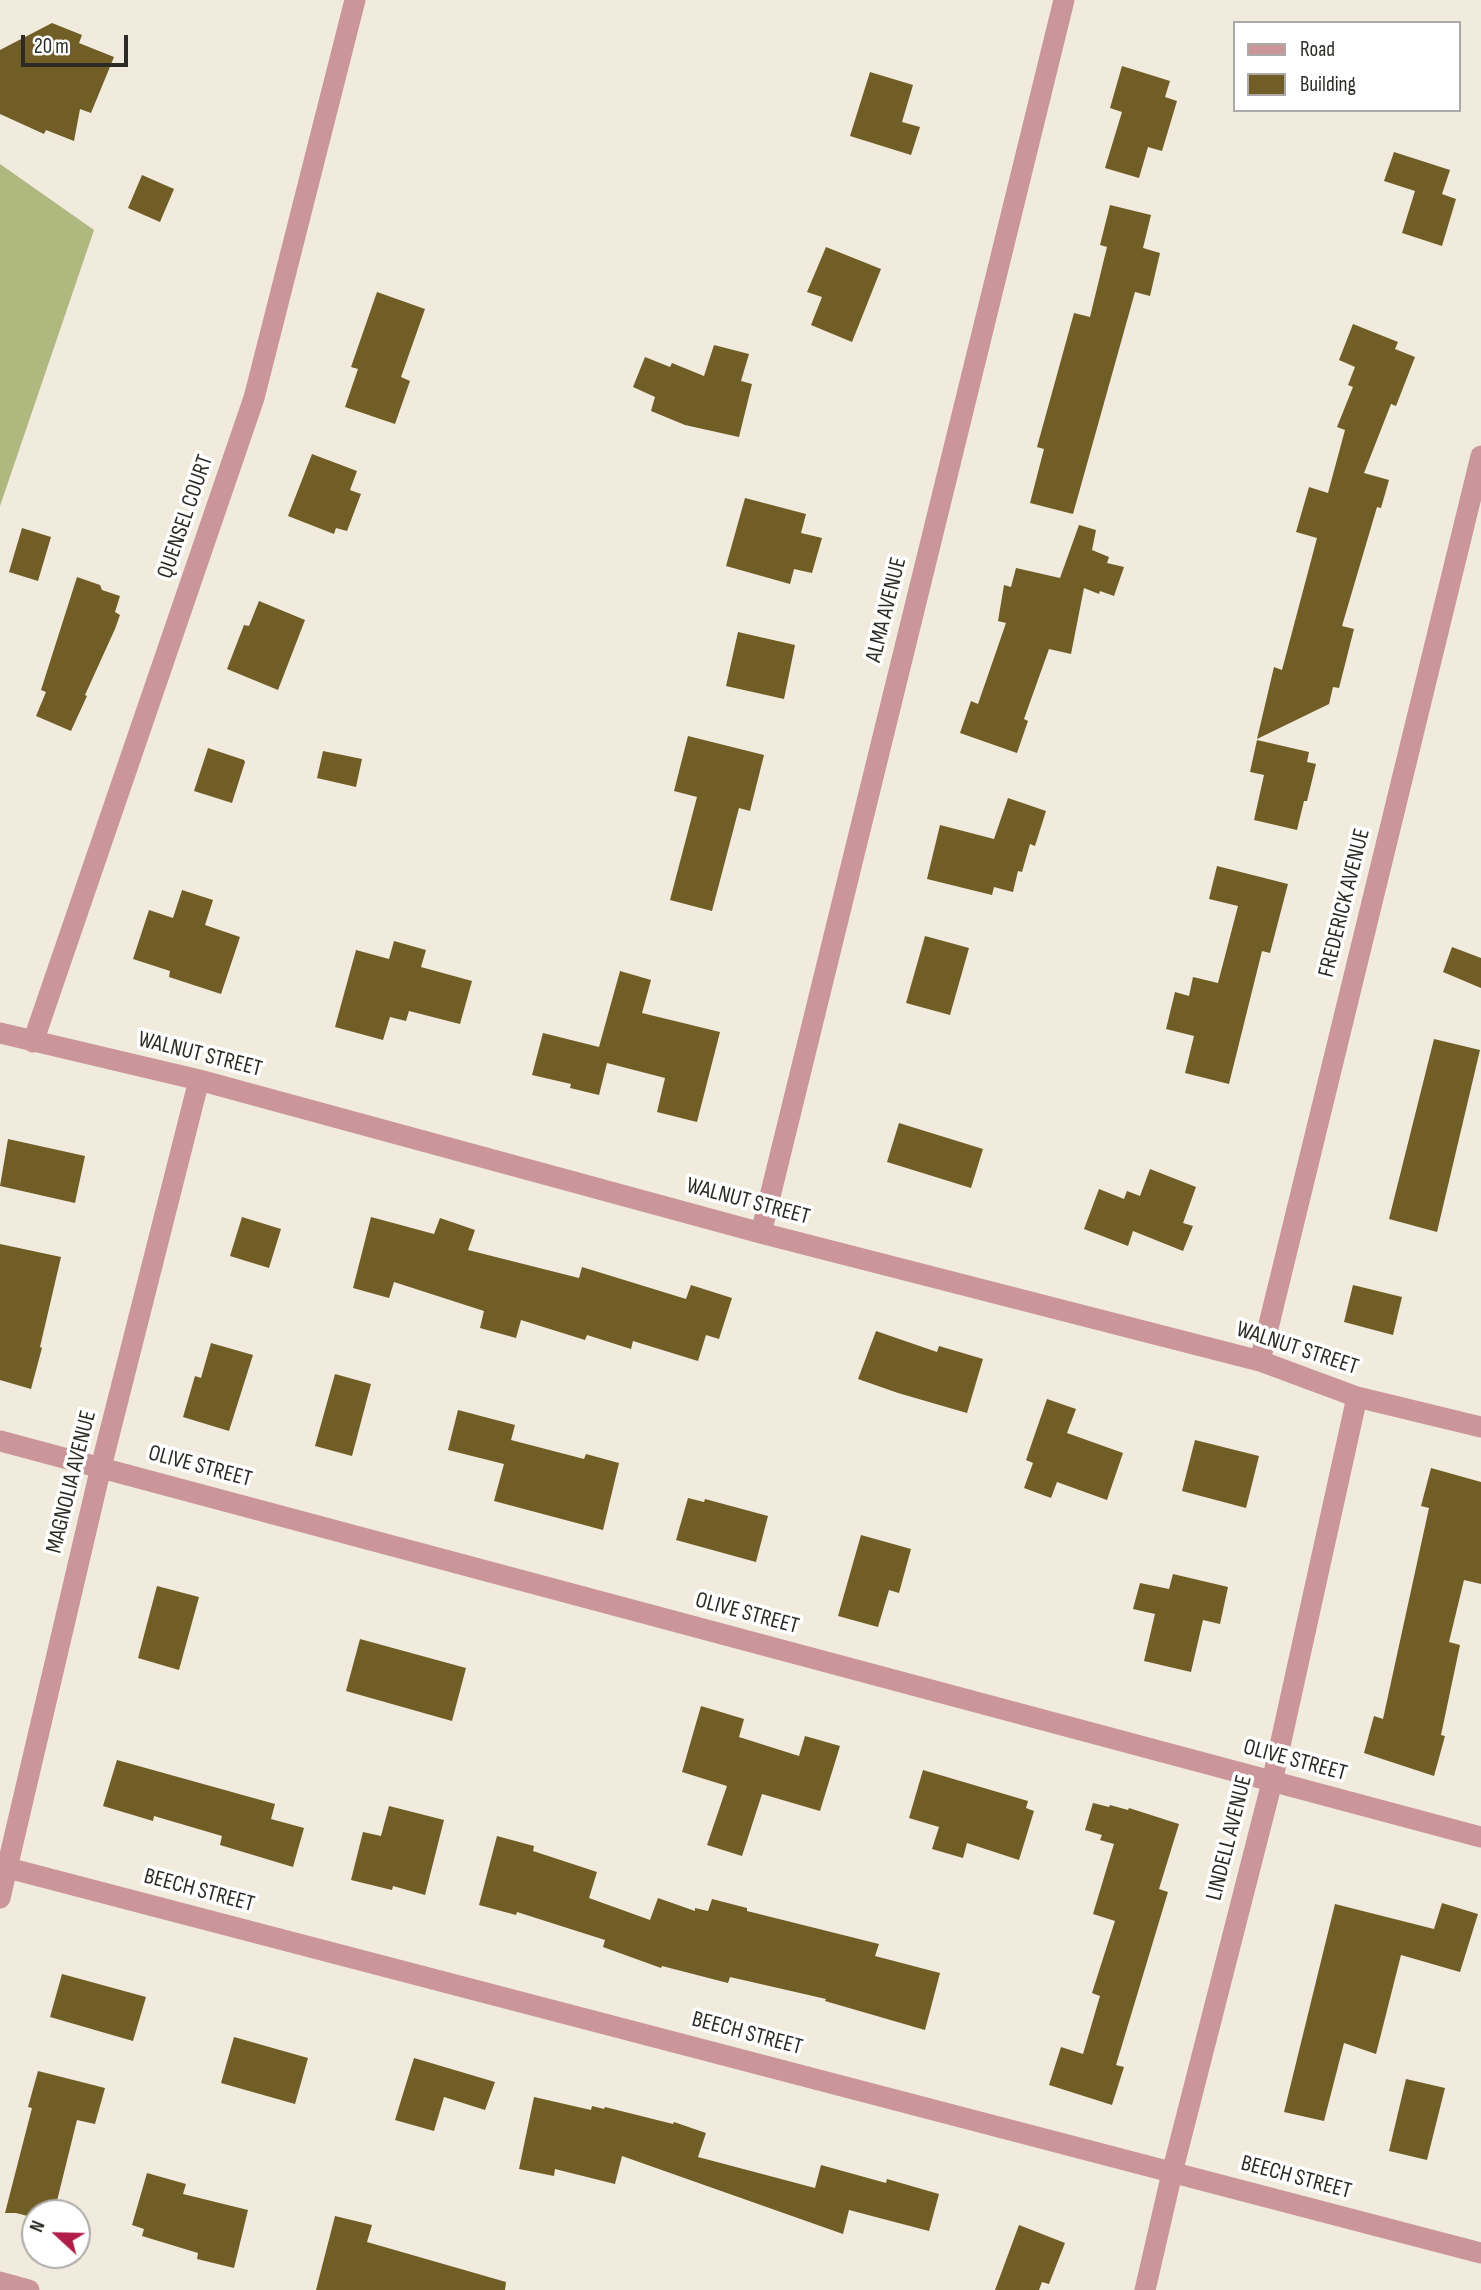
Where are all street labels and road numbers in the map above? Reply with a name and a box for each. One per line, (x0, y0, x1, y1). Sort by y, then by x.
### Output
street label: QUENSEL COURT (152, 452, 220, 582)
street label: ALMA AVENUE (861, 555, 913, 665)
street label: FREDERICK AVENUE (1313, 826, 1377, 980)
street label: WALNUT STREET (135, 1026, 265, 1084)
street label: WALNUT STREET (683, 1172, 813, 1232)
street label: WALNUT STREET (1232, 1316, 1362, 1382)
street label: MAGNOLIA AVENUE (41, 1408, 103, 1556)
street label: OLIVE STREET (145, 1440, 255, 1494)
street label: OLIVE STREET (692, 1587, 802, 1641)
street label: OLIVE STREET (1240, 1734, 1350, 1788)
street label: LINDELL AVENUE (1201, 1773, 1259, 1903)
street label: BEECH STREET (141, 1863, 257, 1919)
street label: BEECH STREET (689, 2006, 805, 2062)
street label: BEECH STREET (1238, 2150, 1354, 2206)

